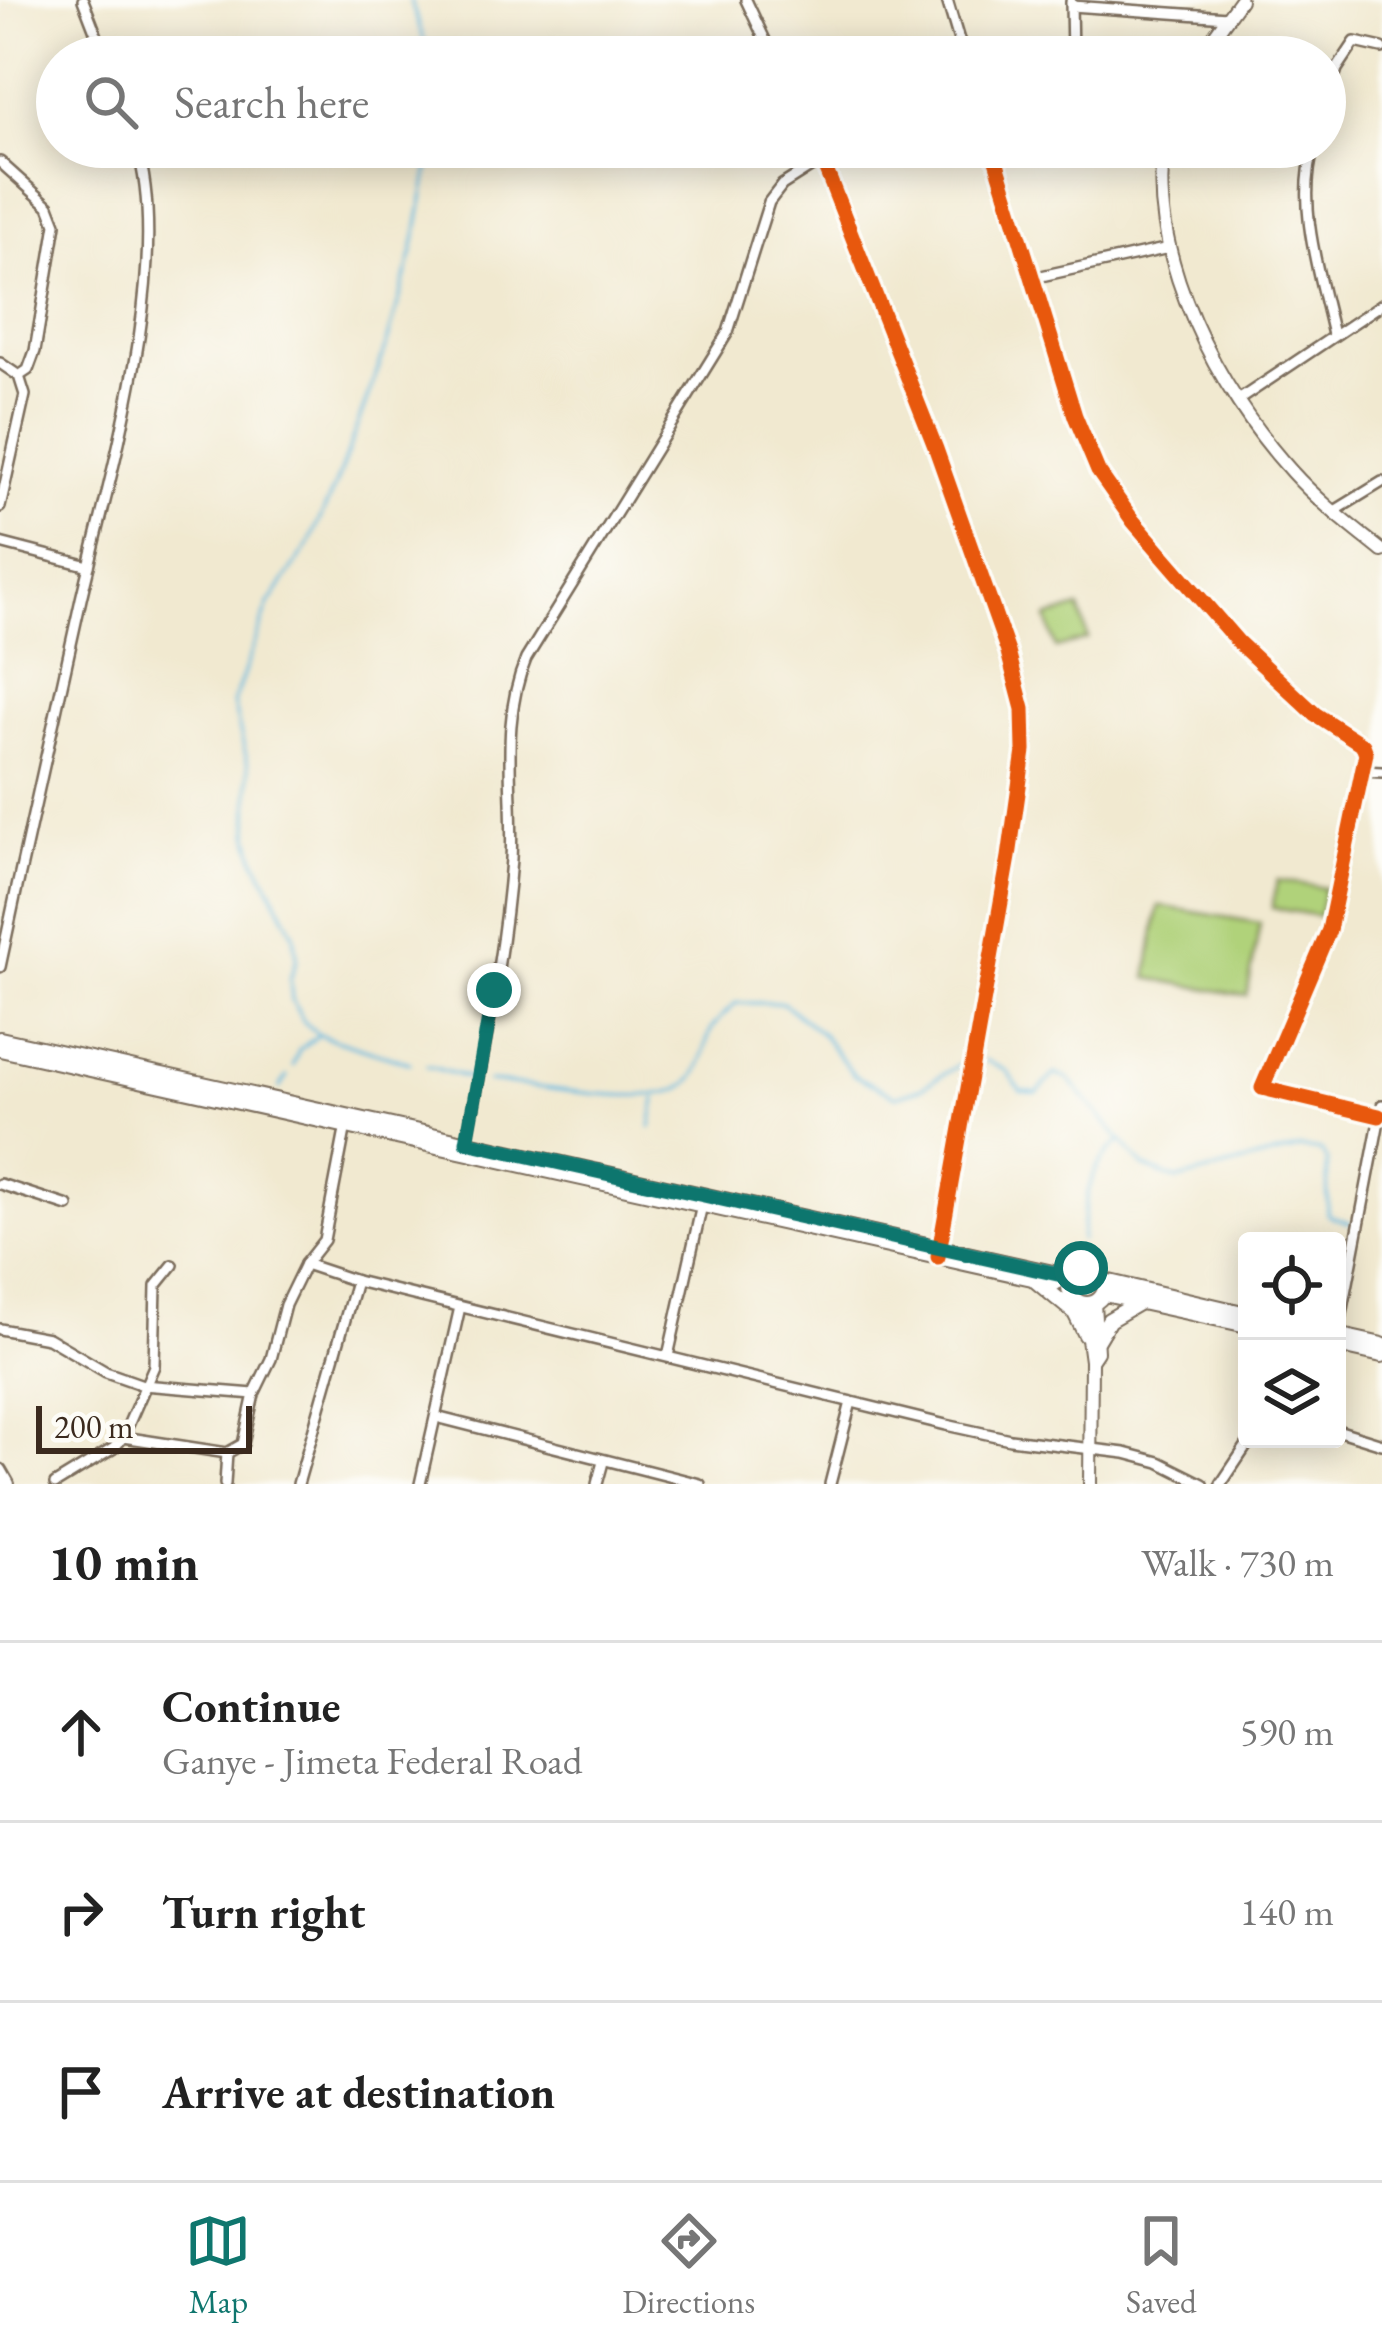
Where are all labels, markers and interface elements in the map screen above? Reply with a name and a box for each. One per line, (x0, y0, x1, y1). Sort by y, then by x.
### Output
search box (36, 36, 1346, 168)
icon: search (78, 69, 144, 135)
text: Search here (174, 73, 369, 131)
route end (467, 963, 521, 1017)
map controls (1238, 1232, 1346, 1448)
button: locate (1238, 1232, 1346, 1340)
route start (1054, 1241, 1108, 1295)
button: layers (1238, 1340, 1346, 1448)
scale bar (36, 1400, 252, 1453)
text: 200 m (54, 1405, 134, 1448)
text: 10 min (48, 1529, 199, 1595)
text: Walk · 730 m (1141, 1537, 1334, 1588)
text: Continue (162, 1677, 340, 1735)
icon: ahead (48, 1699, 114, 1765)
text: 590 m (1240, 1706, 1334, 1757)
text: Ganye - Jimeta Federal Road (162, 1735, 583, 1786)
icon: right (48, 1879, 114, 1945)
text: Turn right (162, 1883, 365, 1941)
text: 140 m (1240, 1886, 1334, 1937)
icon: arrive (48, 2059, 114, 2125)
text: Arrive at destination (162, 2063, 555, 2121)
tab: Map (185, 2208, 251, 2323)
tab: Directions (622, 2208, 755, 2323)
tab: Saved (1126, 2208, 1197, 2323)

